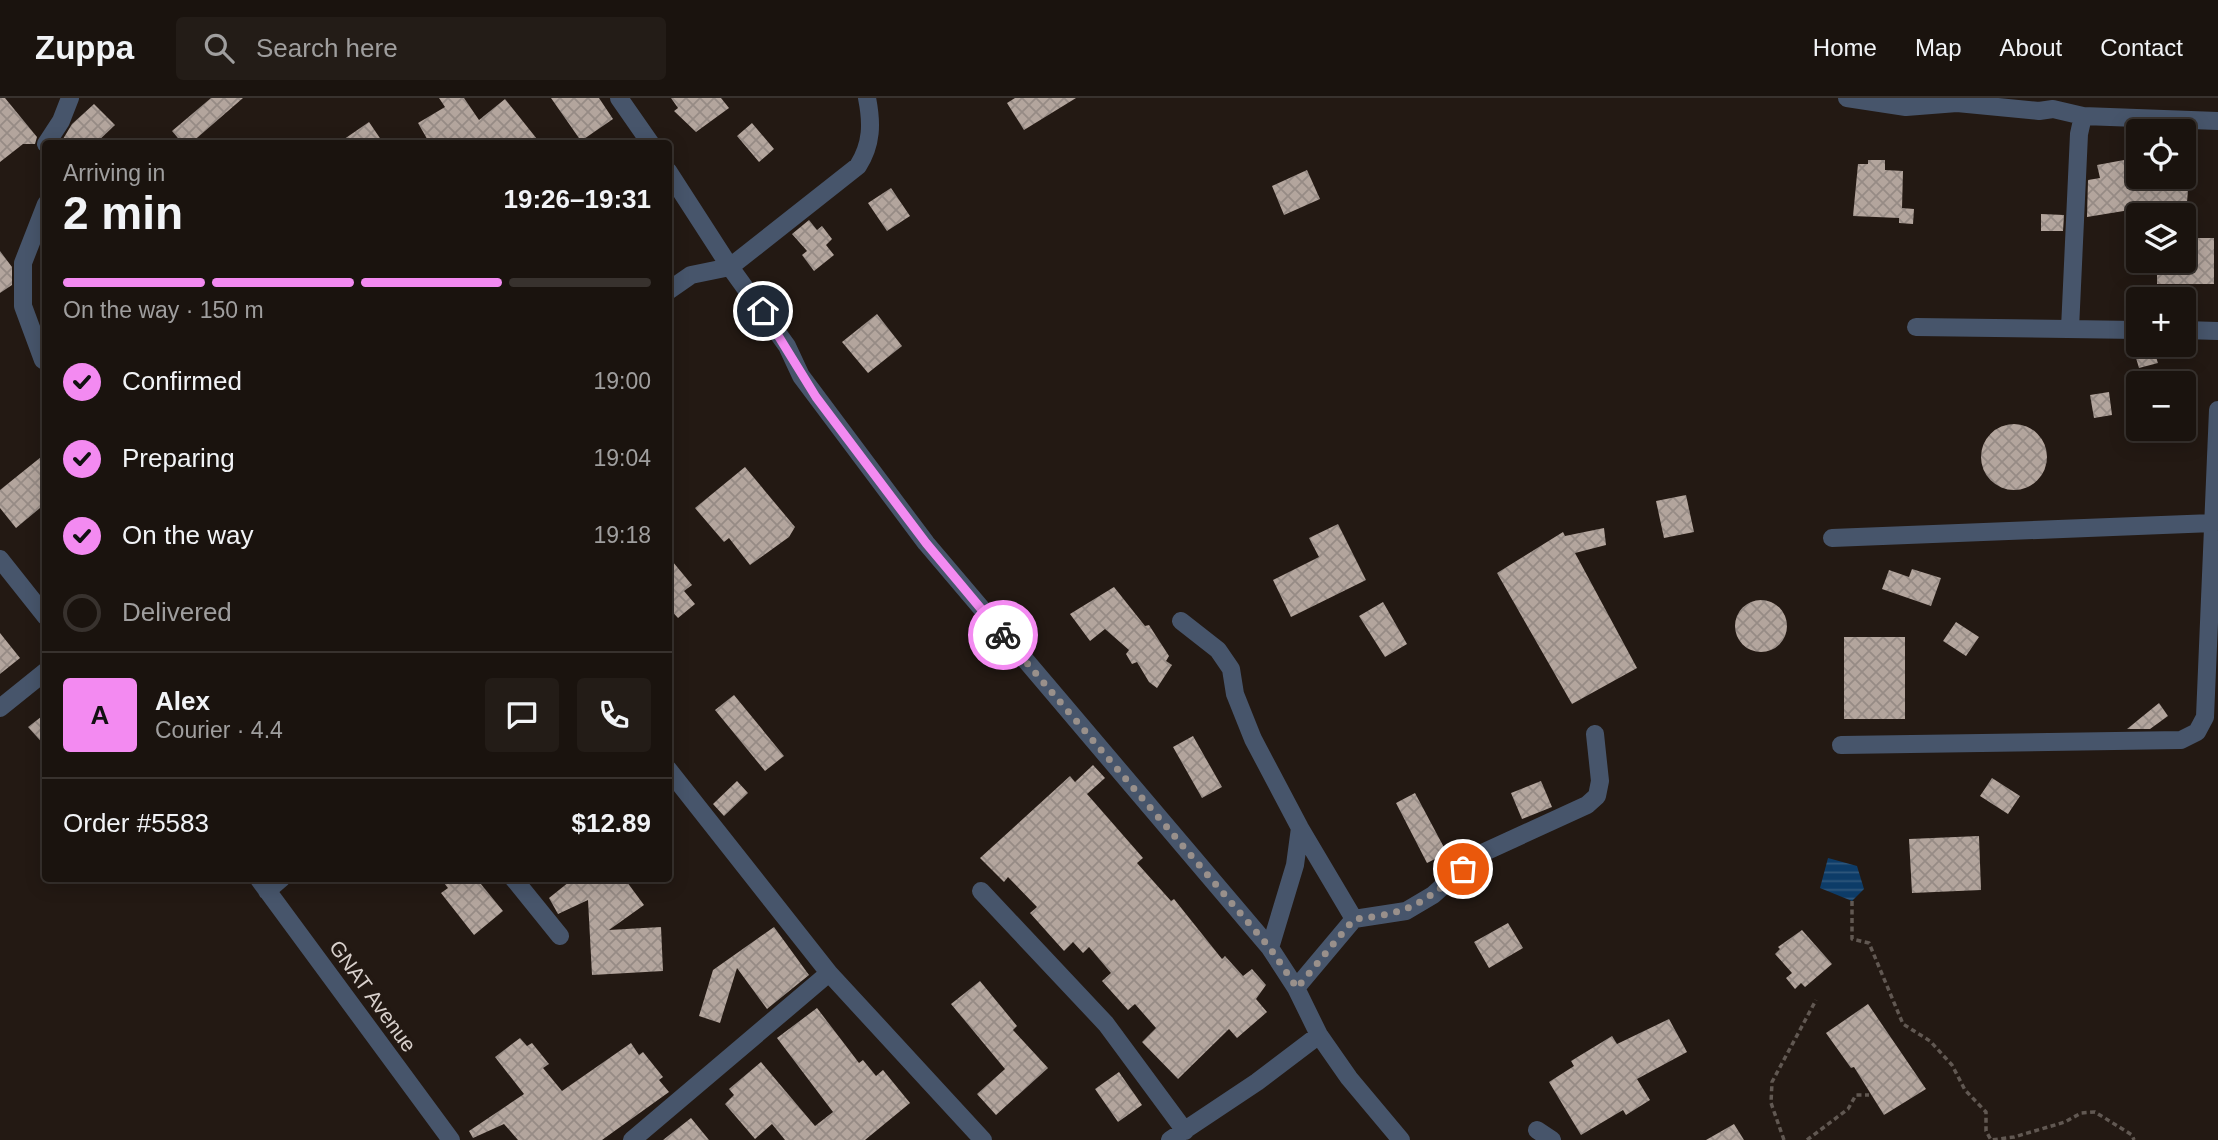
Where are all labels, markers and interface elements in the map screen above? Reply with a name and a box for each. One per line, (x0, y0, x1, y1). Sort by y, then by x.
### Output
search box (176, 17, 666, 80)
text: Zuppa (35, 29, 134, 66)
icon: search (200, 29, 238, 67)
text: Search here (256, 33, 398, 63)
text: Home (1813, 34, 1877, 61)
text: Map (1915, 34, 1962, 61)
text: About (2000, 34, 2062, 61)
text: Contact (2100, 34, 2183, 61)
map controls (2126, 119, 2196, 441)
button: locate (2126, 119, 2196, 189)
text: Arriving in (63, 160, 165, 186)
text: 19:26–19:31 (504, 184, 651, 214)
text: 2 min (63, 187, 183, 239)
button: layers (2126, 203, 2196, 273)
pin (733, 281, 793, 341)
button: + (2126, 287, 2196, 357)
icon: home (744, 292, 782, 330)
text: On the way · 150 m (63, 297, 264, 323)
icon: check (63, 363, 101, 401)
text: Confirmed (122, 366, 242, 396)
text: 19:00 (593, 368, 651, 394)
button: − (2126, 371, 2196, 441)
icon: check (63, 440, 101, 478)
text: Preparing (122, 443, 235, 473)
text: 19:04 (593, 445, 651, 471)
icon: check (63, 517, 101, 555)
text: On the way (122, 520, 254, 550)
text: 19:18 (593, 522, 651, 548)
text: Delivered (122, 597, 232, 627)
courier (968, 600, 1038, 670)
icon: bike (984, 616, 1022, 654)
button: chat (485, 678, 559, 752)
button: phone (577, 678, 651, 752)
text: Alex (155, 686, 210, 716)
text: A (91, 700, 109, 730)
text: Courier · 4.4 (155, 717, 283, 743)
text: Order #5583 (63, 808, 209, 838)
text: $12.89 (571, 808, 651, 838)
pin (1433, 839, 1493, 899)
icon: bag (1444, 850, 1482, 888)
street label: GNAT Avenue (325, 936, 421, 1056)

